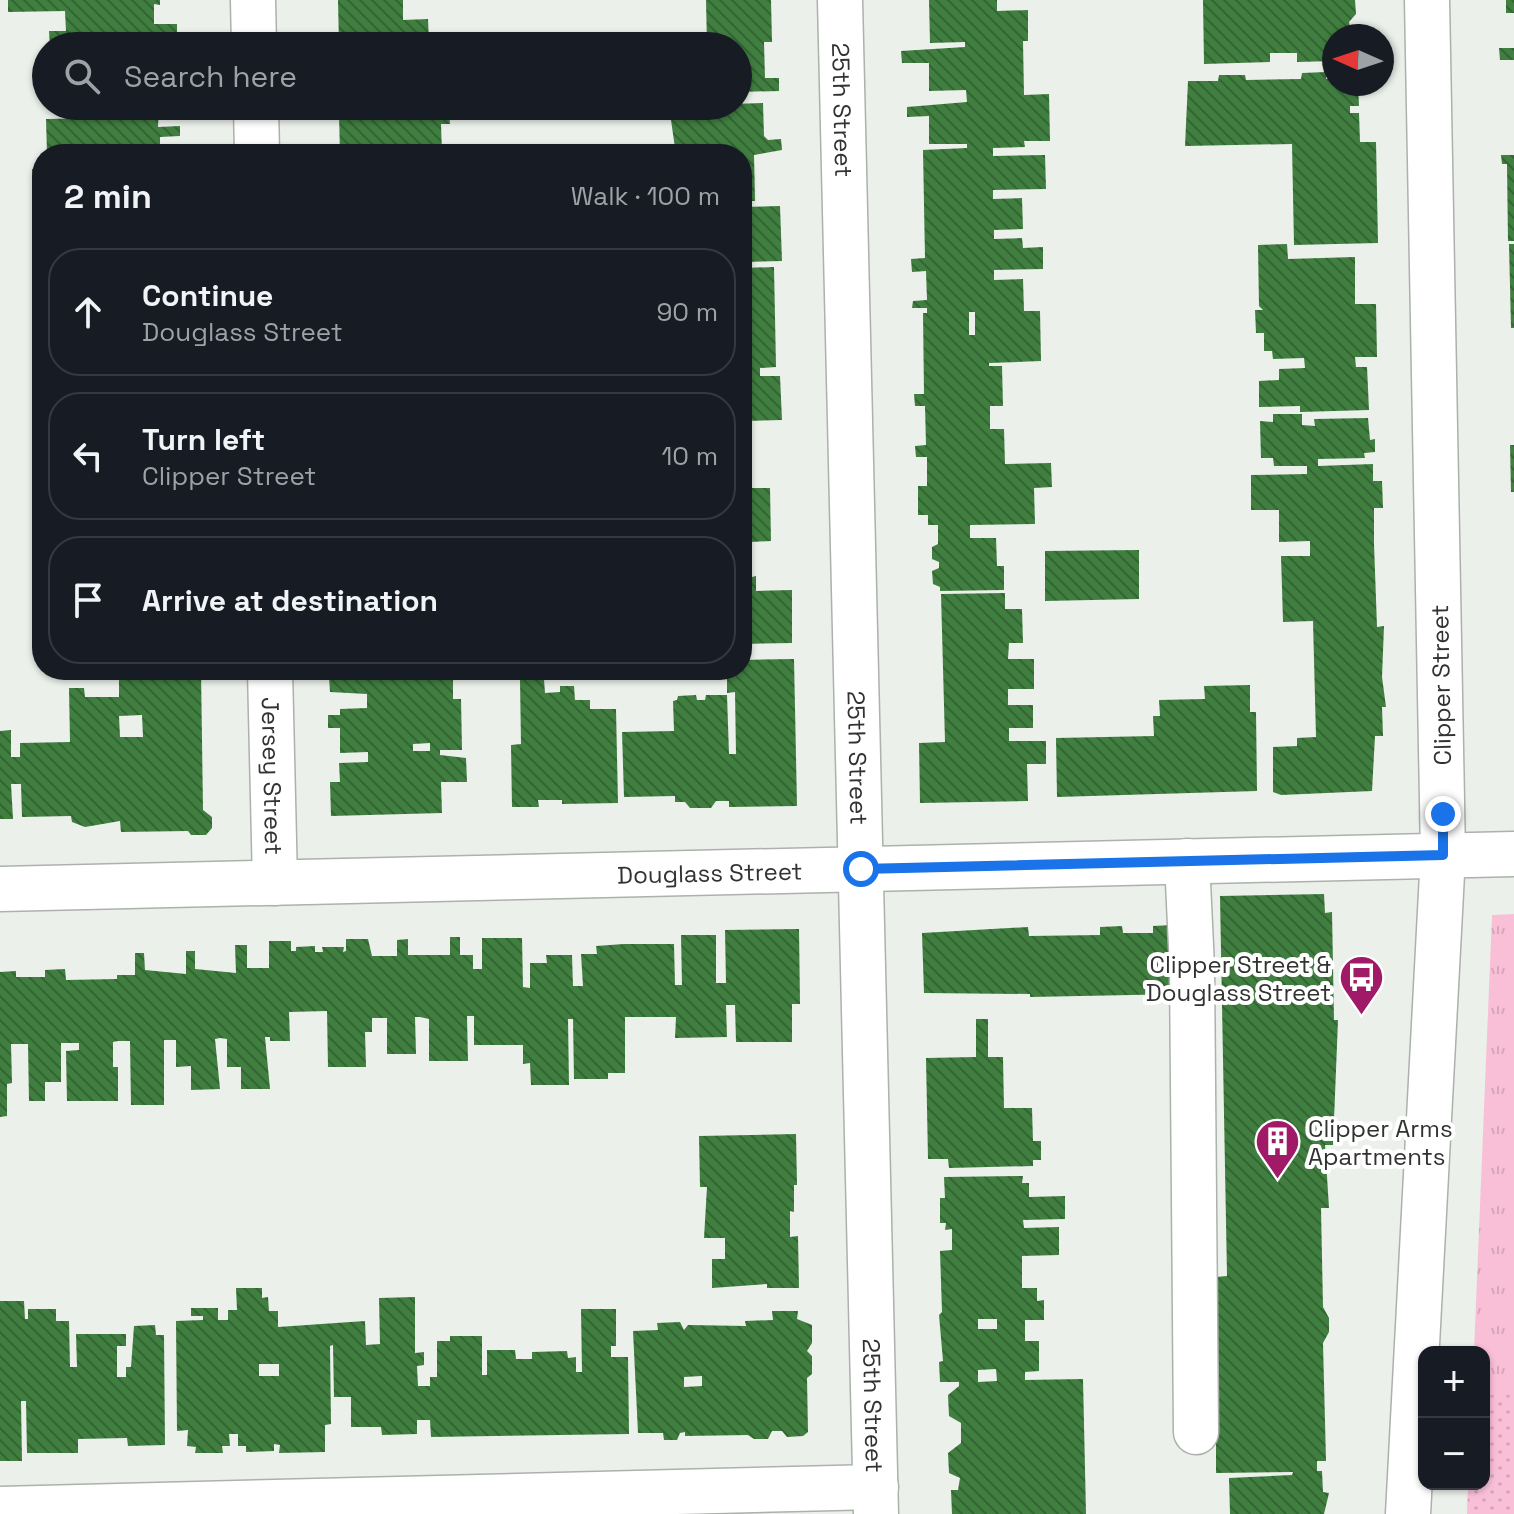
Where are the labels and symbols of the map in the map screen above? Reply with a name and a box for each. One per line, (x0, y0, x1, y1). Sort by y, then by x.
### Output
north arrow (1322, 24, 1394, 96)
street label: 25th Street (826, 43, 860, 177)
street label: Clipper Street (1424, 604, 1458, 766)
street label: 25th Street (841, 690, 875, 825)
street label: Jersey Street (255, 697, 290, 855)
route end (1425, 796, 1461, 832)
route start (843, 851, 879, 887)
street label: Douglass Street (617, 855, 803, 890)
place label: Clipper Street & Douglass Street (1146, 949, 1331, 1008)
bus stop icon: Clipper Street & Douglass Street (1338, 954, 1386, 1017)
place label: Clipper Arms Apartments (1308, 1113, 1453, 1172)
building icon: Clipper Arms Apartments (1253, 1118, 1301, 1181)
street label: 25th Street (856, 1338, 891, 1473)

